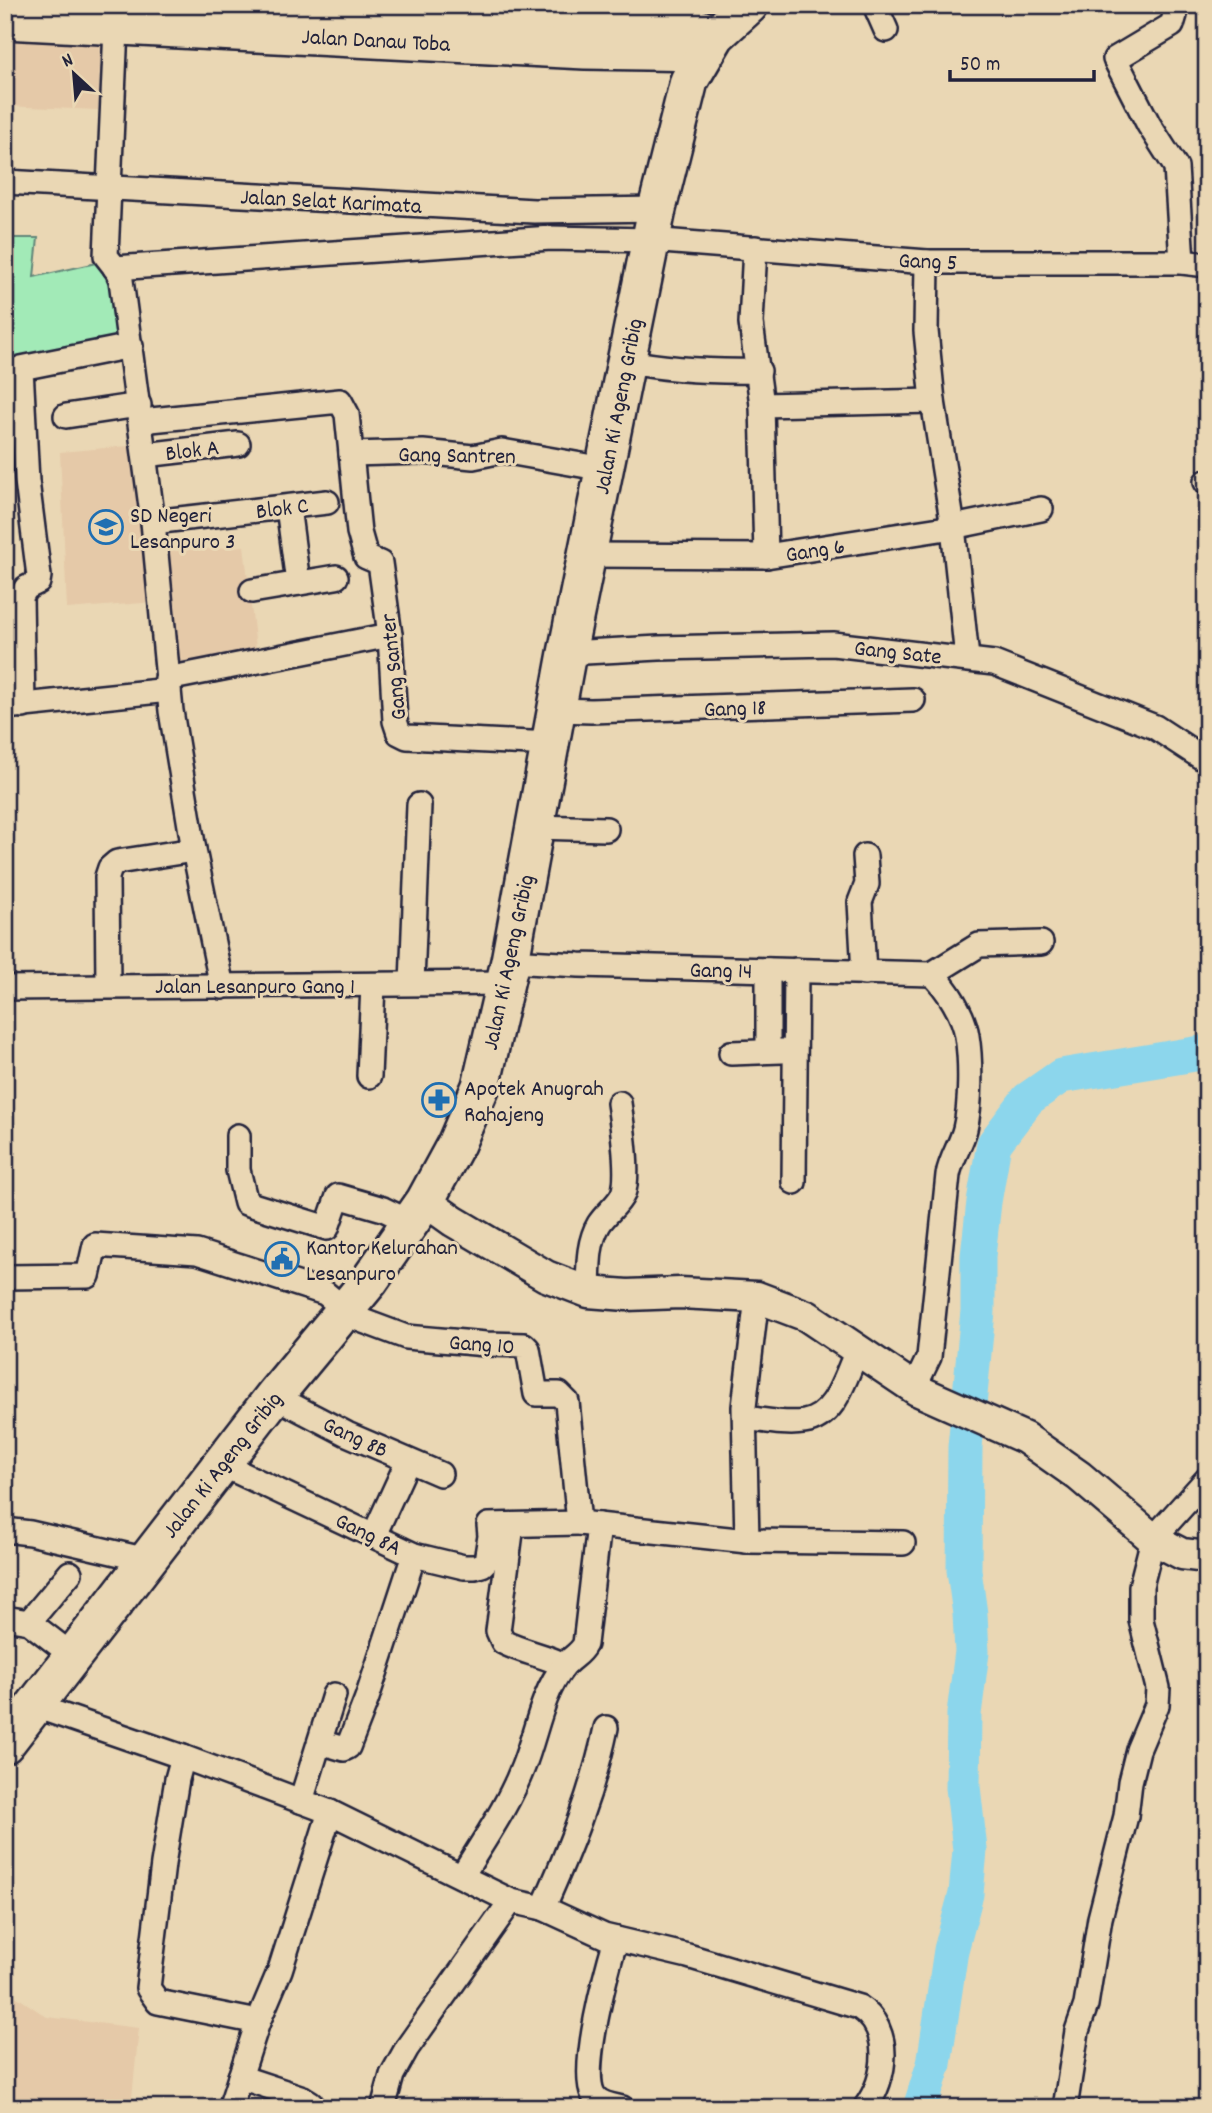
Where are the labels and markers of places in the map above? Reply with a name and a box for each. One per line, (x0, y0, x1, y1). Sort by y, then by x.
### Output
place label: SD Negeri Lesanpuro 3 (130, 501, 235, 560)
school or university icon: SD Negeri Lesanpuro 3 (87, 508, 125, 546)
place label: Apotek Anugrah Rahajeng (464, 1074, 604, 1133)
pharmacy icon: Apotek Anugrah Rahajeng (420, 1081, 458, 1119)
place label: Kantor Kelurahan Lesanpuro (306, 1233, 458, 1292)
public building icon: Kantor Kelurahan Lesanpuro (263, 1240, 301, 1278)

